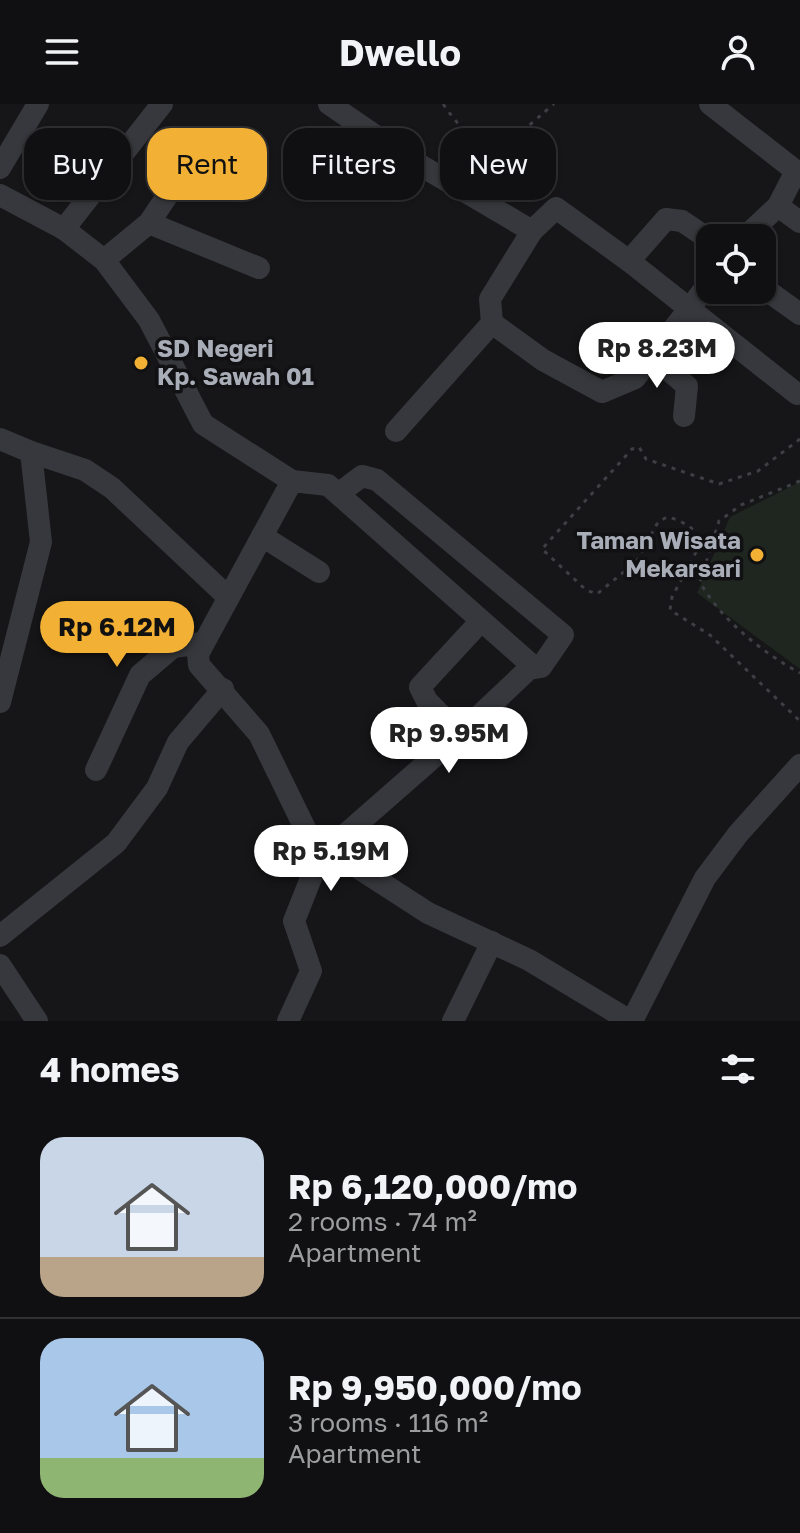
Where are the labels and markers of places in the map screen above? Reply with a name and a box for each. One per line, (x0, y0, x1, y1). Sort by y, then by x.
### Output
pin: Rp 8.23M (574, 322, 740, 390)
place label: SD Negeri Kp. Sawah 01 (157, 333, 314, 390)
marker: SD Negeri Kp. Sawah 01 (132, 354, 150, 372)
place label: Taman Wisata Mekarsari (577, 525, 741, 582)
marker: Taman Wisata Mekarsari (748, 546, 766, 564)
pin: Rp 6.12M (34, 601, 200, 669)
pin: Rp 9.95M (366, 707, 532, 775)
pin: Rp 5.19M (248, 825, 414, 893)

